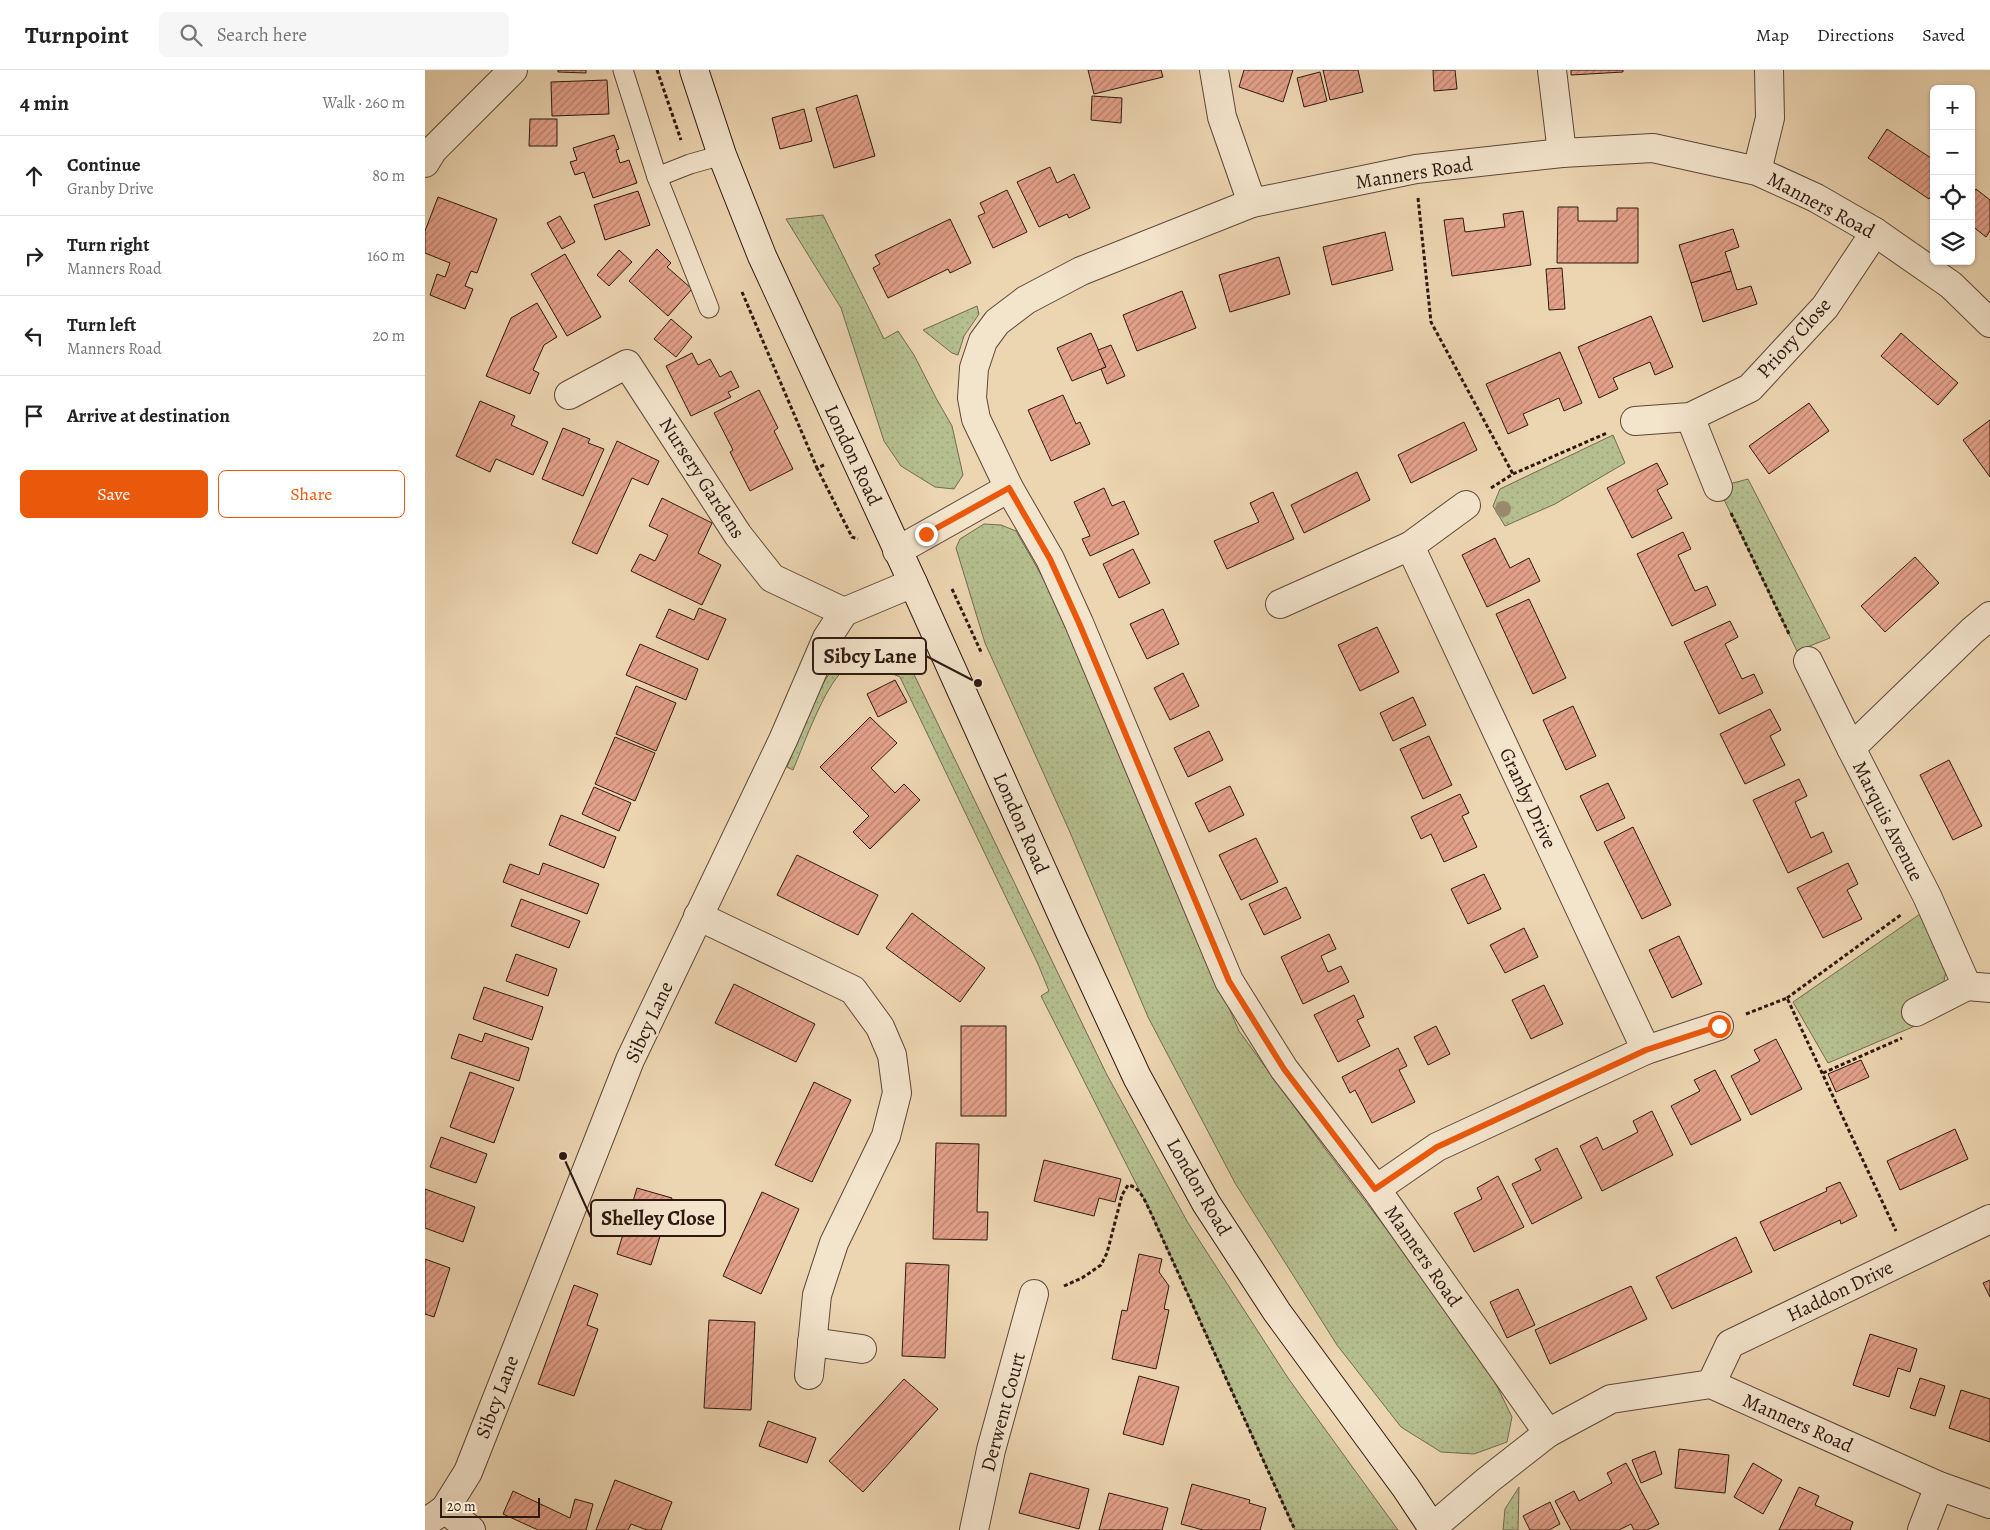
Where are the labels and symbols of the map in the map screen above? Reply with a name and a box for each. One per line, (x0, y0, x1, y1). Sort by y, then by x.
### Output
street label: Manners Road (1353, 150, 1475, 196)
street label: Manners Road (1762, 165, 1880, 245)
street label: Priory Close (1751, 292, 1837, 384)
street label: London Road (818, 400, 888, 510)
street label: Nursery Gardens (653, 412, 751, 544)
route end (915, 523, 938, 546)
callout: Sibcy Lane (813, 638, 926, 674)
text: Sibcy Lane (823, 642, 917, 670)
street label: Granby Drive (1493, 743, 1563, 853)
street label: Marquis Avenue (1846, 756, 1930, 886)
street label: London Road (987, 768, 1055, 878)
street label: Sibcy Lane (618, 977, 680, 1067)
route start (1708, 1015, 1731, 1038)
street label: London Road (1160, 1133, 1238, 1241)
callout: Shelley Close (591, 1200, 725, 1236)
street label: Manners Road (1378, 1200, 1468, 1312)
text: Shelley Close (601, 1204, 715, 1232)
street label: Haddon Drive (1782, 1254, 1898, 1328)
street label: Derwent Court (974, 1349, 1032, 1475)
street label: Sibcy Lane (469, 1352, 525, 1442)
street label: Manners Road (1738, 1387, 1858, 1459)
scale bar (440, 1495, 540, 1518)

